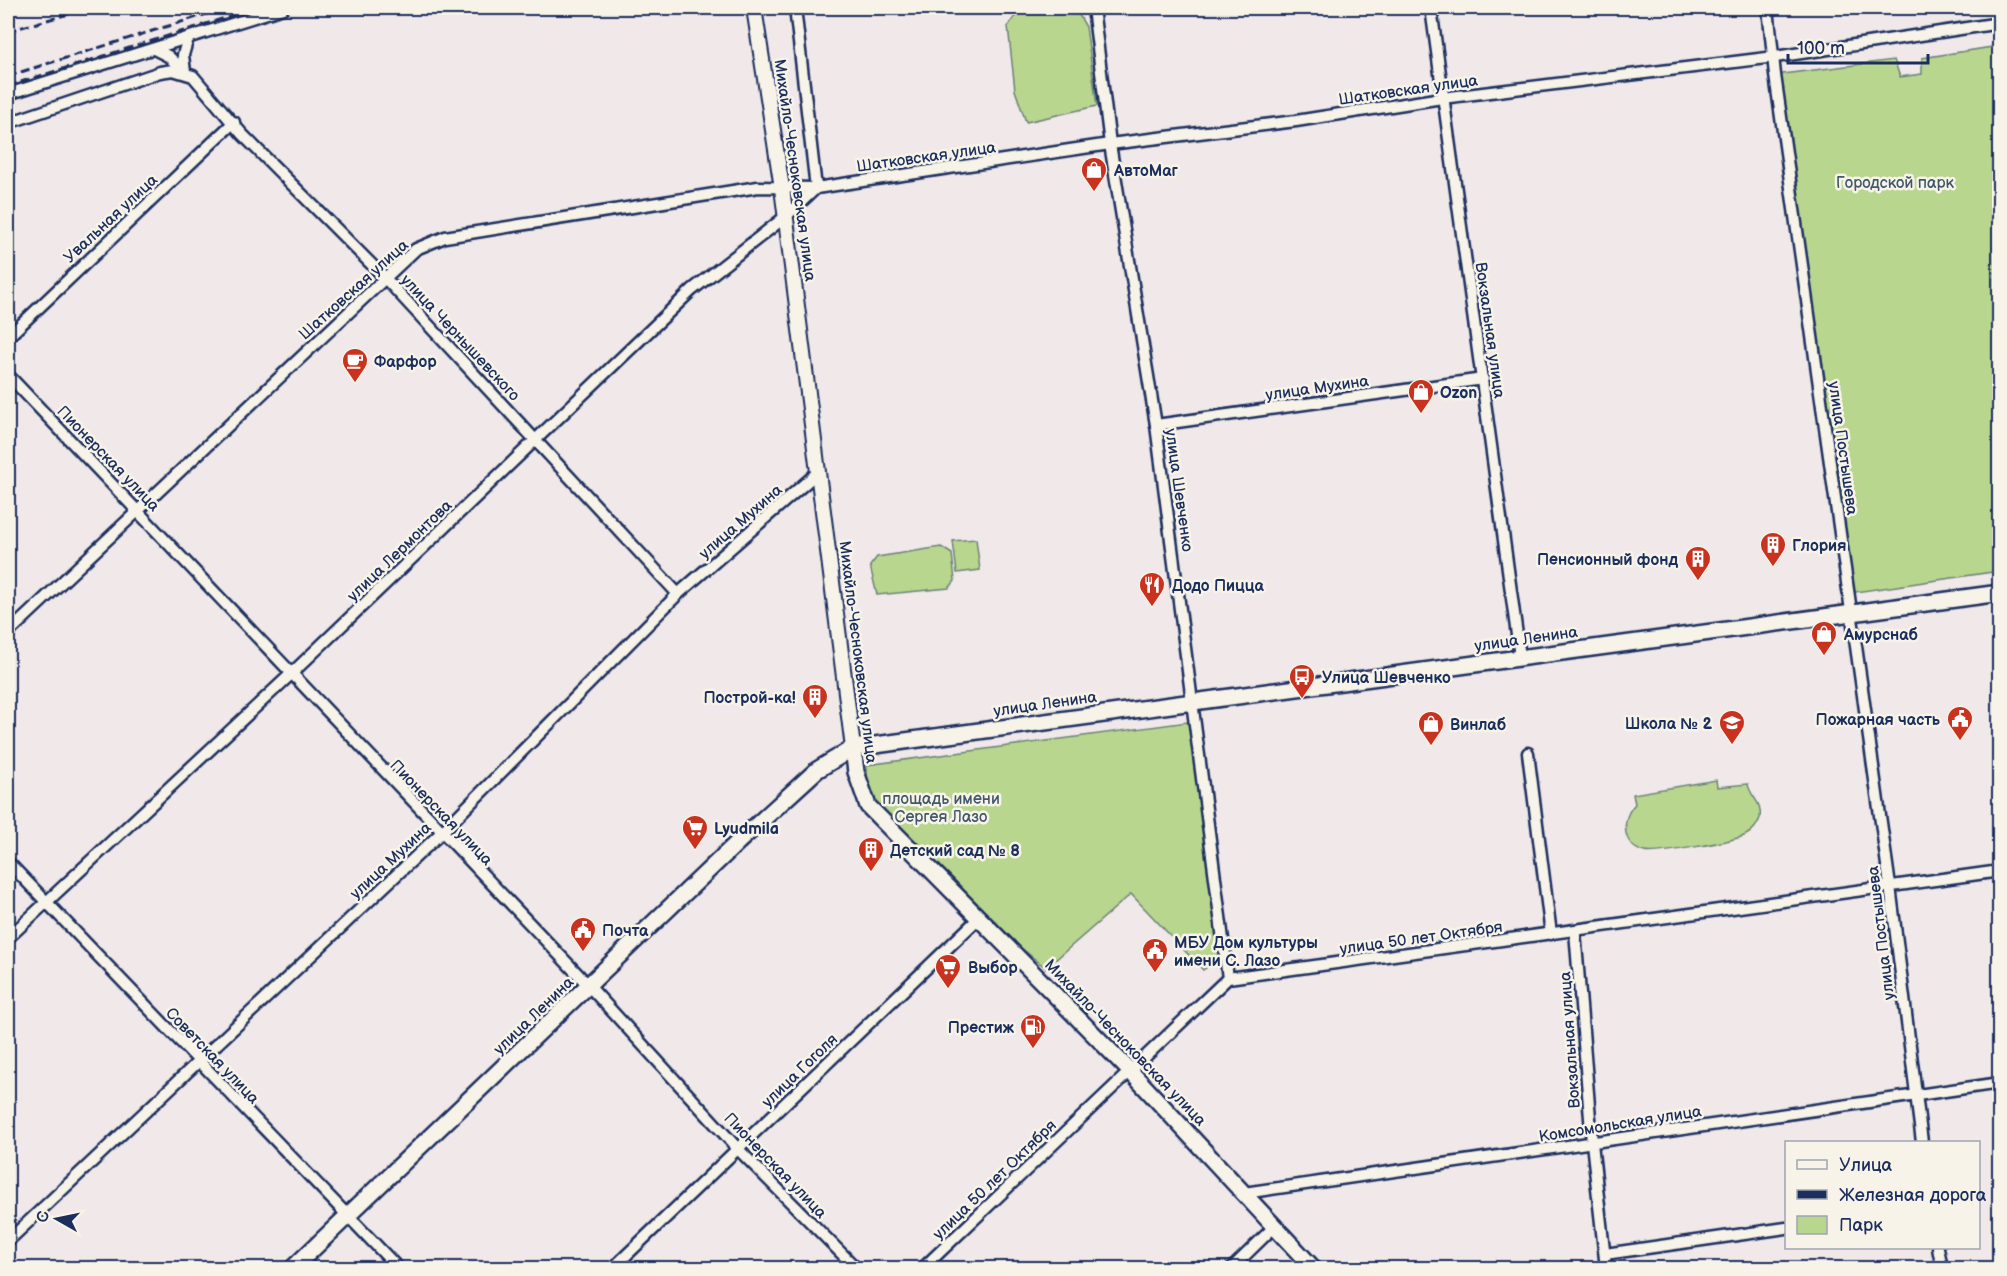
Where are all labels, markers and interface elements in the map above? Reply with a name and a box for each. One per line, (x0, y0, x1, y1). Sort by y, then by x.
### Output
scale bar (1788, 27, 1928, 65)
text: 100 m (1797, 38, 1845, 59)
street label: Михайло-Чесноковская улица (770, 58, 820, 283)
street label: Шатковская улица (1337, 71, 1480, 110)
street label: Шатковская улица (855, 138, 998, 177)
shop icon: АвтоМаг (1079, 155, 1109, 193)
place label: АвтоМаг (1113, 162, 1179, 181)
street label: Увальная улица (60, 170, 162, 267)
park label: Городской парк (1836, 174, 1954, 193)
street label: Шатковская улица (295, 236, 413, 344)
street label: Вокзальная улица (1471, 261, 1509, 400)
street label: улица Чернышевского (396, 271, 523, 405)
cafe icon: Фарфор (340, 346, 370, 384)
place label: Фарфор (374, 353, 437, 372)
street label: улица Мухина (1264, 372, 1371, 405)
shop icon: Ozon (1406, 377, 1436, 415)
street label: улица Постышева (1824, 380, 1861, 517)
place label: Ozon (1440, 384, 1477, 403)
street label: Пионерская улица (53, 402, 164, 516)
street label: улица Шевченко (1160, 427, 1197, 553)
street label: улица Мухина (695, 480, 787, 563)
street label: улица Лермонтова (344, 496, 457, 606)
building icon: Глория (1758, 530, 1788, 568)
place label: Глория (1792, 537, 1846, 556)
street label: Михайло-Чесноковская улица (834, 540, 881, 765)
building icon: Пенсионный фонд (1683, 544, 1713, 582)
place label: Пенсионный фонд (1537, 551, 1678, 570)
restaurant icon: Додо Пицца (1137, 570, 1167, 608)
place label: Додо Пицца (1172, 577, 1264, 596)
shop icon: Амурснаб (1809, 619, 1839, 657)
street label: улица Ленина (1473, 623, 1580, 656)
place label: Амурснаб (1843, 626, 1918, 645)
bus stop icon: Улица Шевченко (1287, 662, 1317, 700)
place label: Улица Шевченко (1322, 669, 1451, 688)
building icon: Построй-ка! (800, 682, 830, 720)
street label: улица Ленина (992, 688, 1099, 721)
place label: Построй-ка! (703, 689, 796, 708)
public building icon: Пожарная часть (1945, 704, 1975, 742)
school or university icon: Школа № 2 (1717, 708, 1747, 746)
shop icon: Винлаб (1416, 709, 1446, 747)
place label: Пожарная часть (1816, 711, 1941, 730)
place label: Школа № 2 (1625, 715, 1712, 734)
place label: Винлаб (1450, 716, 1506, 735)
street label: Пионерская улица (386, 756, 497, 870)
park label: площадь имени Сергея Лазо (882, 790, 1000, 827)
supermarket icon: Lyudmila (680, 813, 710, 851)
street label: улица Мухина (347, 818, 436, 904)
place label: Lyudmila (714, 820, 779, 839)
building icon: Детский сад № 8 (856, 835, 886, 873)
place label: Детский сад № 8 (890, 842, 1020, 861)
street label: улица Постышева (1864, 864, 1899, 1001)
public building icon: Почта (568, 915, 598, 953)
street label: улица 50 лет Октября (1339, 918, 1504, 959)
place label: Почта (602, 922, 649, 941)
place label: МБУ Дом культуры имени С. Лазо (1174, 934, 1318, 971)
public building icon: МБУ Дом культуры имени С. Лазо (1140, 936, 1170, 974)
supermarket icon: Выбор (933, 952, 963, 990)
street label: Михайло-Чесноковская улица (1040, 956, 1210, 1131)
place label: Выбор (968, 959, 1018, 978)
street label: Вокзальная улица (1556, 970, 1585, 1109)
street label: улица Ленина (490, 973, 578, 1059)
street label: Советская улица (161, 1004, 263, 1109)
fuel station icon: Престиж (1018, 1012, 1048, 1050)
place label: Престиж (948, 1019, 1015, 1038)
street label: улица Гоголя (758, 1030, 842, 1112)
street label: Комсомольская улица (1538, 1102, 1703, 1147)
street label: Пионерская улица (720, 1109, 831, 1223)
street label: улица 50 лет Октября (929, 1116, 1061, 1244)
legend (1785, 1141, 1980, 1249)
text: Улица (1839, 1155, 1893, 1176)
text: Железная дорога (1839, 1185, 1987, 1206)
north arrow (27, 1189, 87, 1249)
text: С (33, 1210, 54, 1224)
text: Парк (1839, 1215, 1883, 1236)

